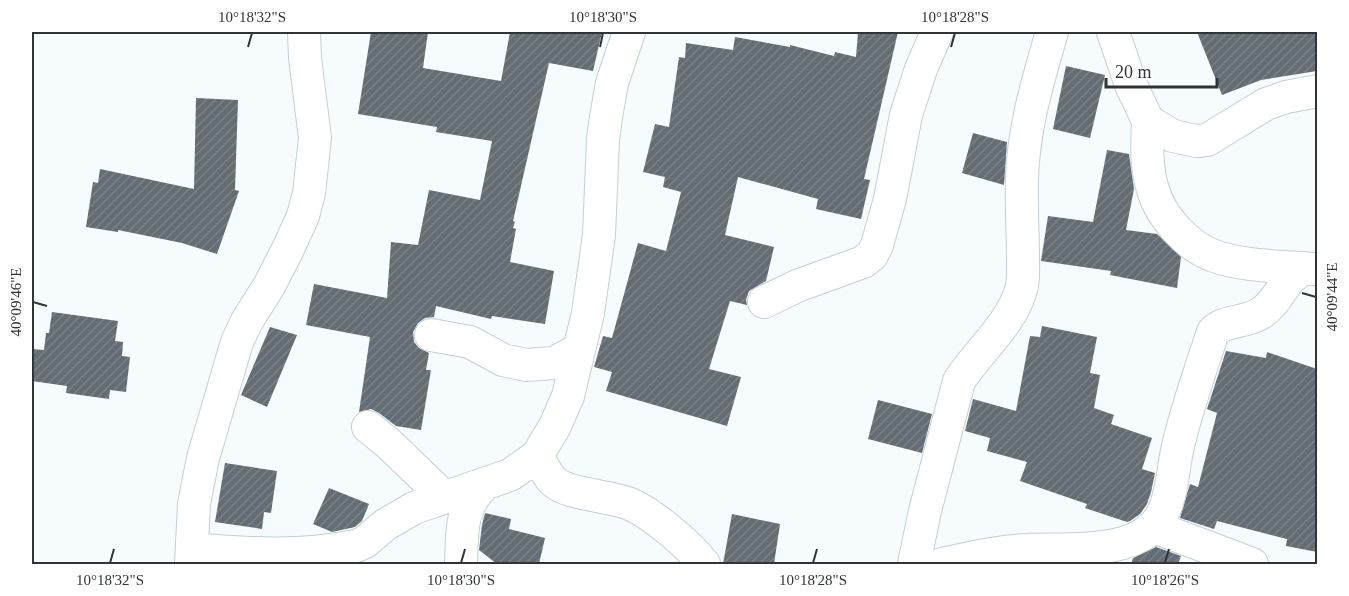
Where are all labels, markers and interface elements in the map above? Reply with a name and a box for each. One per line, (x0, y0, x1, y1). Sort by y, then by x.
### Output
text: 10°18'32"S (218, 9, 286, 25)
text: 10°18'30"S (569, 9, 637, 25)
text: 10°18'28"S (921, 9, 989, 25)
scale bar (1106, 51, 1217, 89)
text: 20 m (1115, 62, 1152, 82)
text: 40°09'44"E (1324, 263, 1340, 332)
text: 40°09'46"E (8, 268, 24, 337)
text: 10°18'32"S (76, 572, 144, 588)
text: 10°18'30"S (427, 572, 495, 588)
text: 10°18'28"S (779, 572, 847, 588)
text: 10°18'26"S (1131, 572, 1199, 588)

